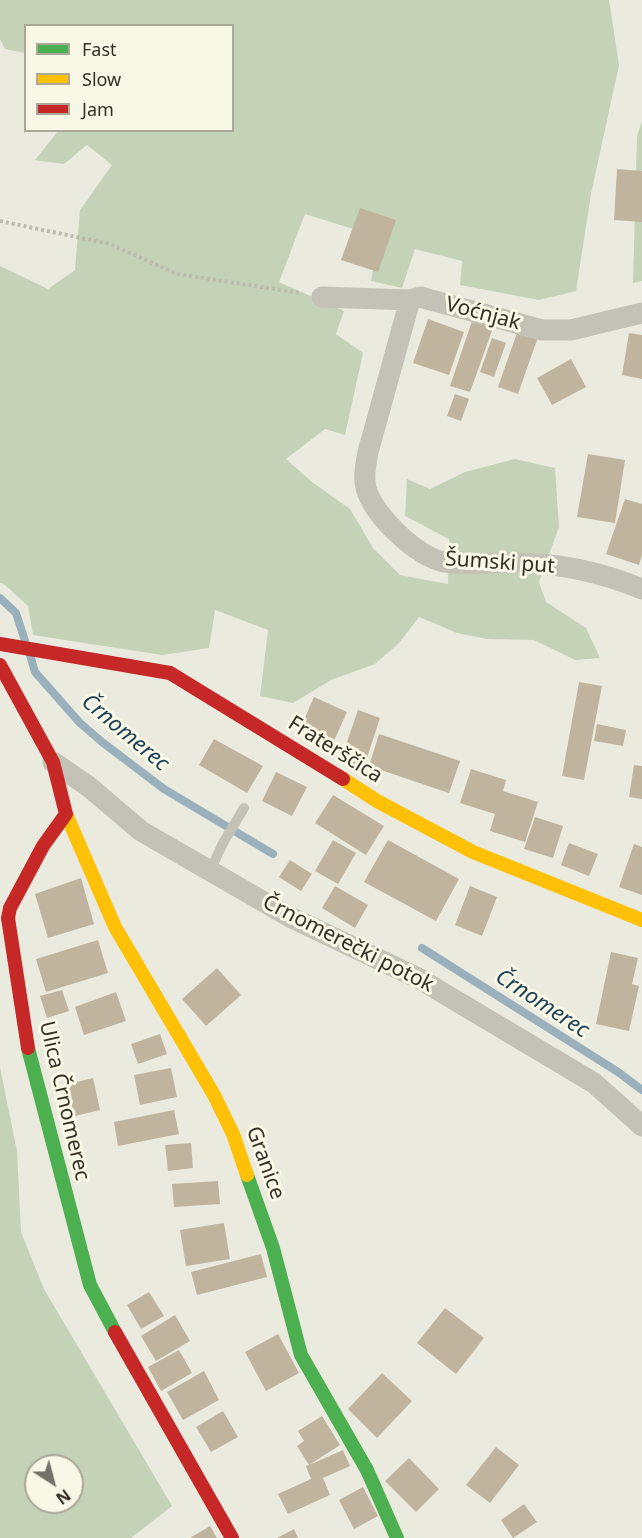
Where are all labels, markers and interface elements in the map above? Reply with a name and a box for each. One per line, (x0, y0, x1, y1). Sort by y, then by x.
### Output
legend (24, 24, 234, 132)
text: Fast (82, 37, 117, 61)
text: Slow (82, 67, 121, 91)
text: Jam (82, 97, 114, 121)
street label: Voćnjak (443, 292, 523, 336)
street label: Šumski put (444, 547, 556, 579)
water label: Črnomerec (76, 689, 174, 777)
street label: Fraterščica (283, 711, 387, 789)
street label: Črnomerečki potok (258, 890, 438, 998)
water label: Črnomerec (490, 964, 594, 1044)
street label: Ulica Črnomerec (33, 1019, 95, 1183)
street label: Granice (240, 1123, 290, 1203)
north arrow (24, 1454, 84, 1514)
text: N (52, 1484, 75, 1510)

